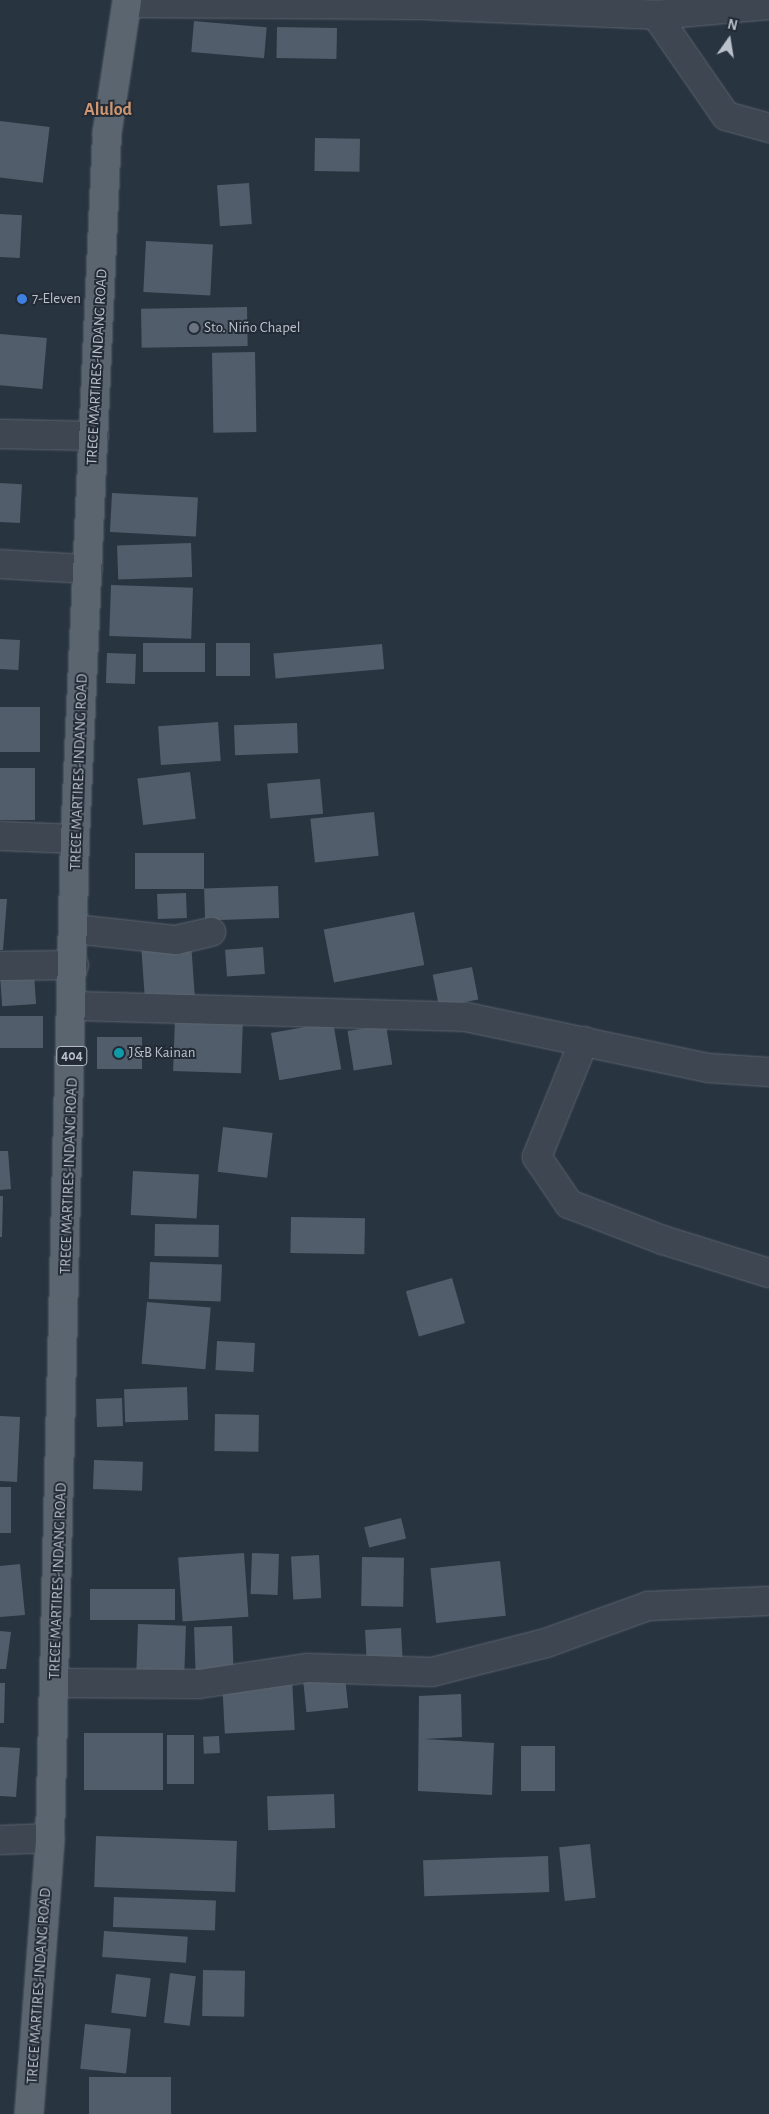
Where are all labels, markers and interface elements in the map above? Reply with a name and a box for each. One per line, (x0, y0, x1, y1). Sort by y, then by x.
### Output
north arrow (704, 15, 754, 65)
text: N (726, 17, 739, 33)
district label: Alulod (84, 99, 132, 121)
street label: TRECE MARTIRES-INDANG ROAD (83, 268, 111, 466)
place label: 7-Eleven (32, 290, 81, 308)
marker: 7-Eleven (16, 293, 28, 305)
place label: Sto. Niño Chapel (204, 319, 300, 337)
marker: Sto. Niño Chapel (188, 322, 200, 334)
street label: TRECE MARTIRES-INDANG ROAD (67, 674, 91, 870)
road number: 404 (56, 1044, 88, 1068)
place label: J&B Kainan (129, 1044, 195, 1062)
marker: J&B Kainan (113, 1047, 125, 1059)
street label: TRECE MARTIRES-INDANG ROAD (57, 1078, 81, 1274)
street label: TRECE MARTIRES-INDANG ROAD (46, 1483, 70, 1679)
street label: TRECE MARTIRES-INDANG ROAD (23, 1887, 55, 2085)

